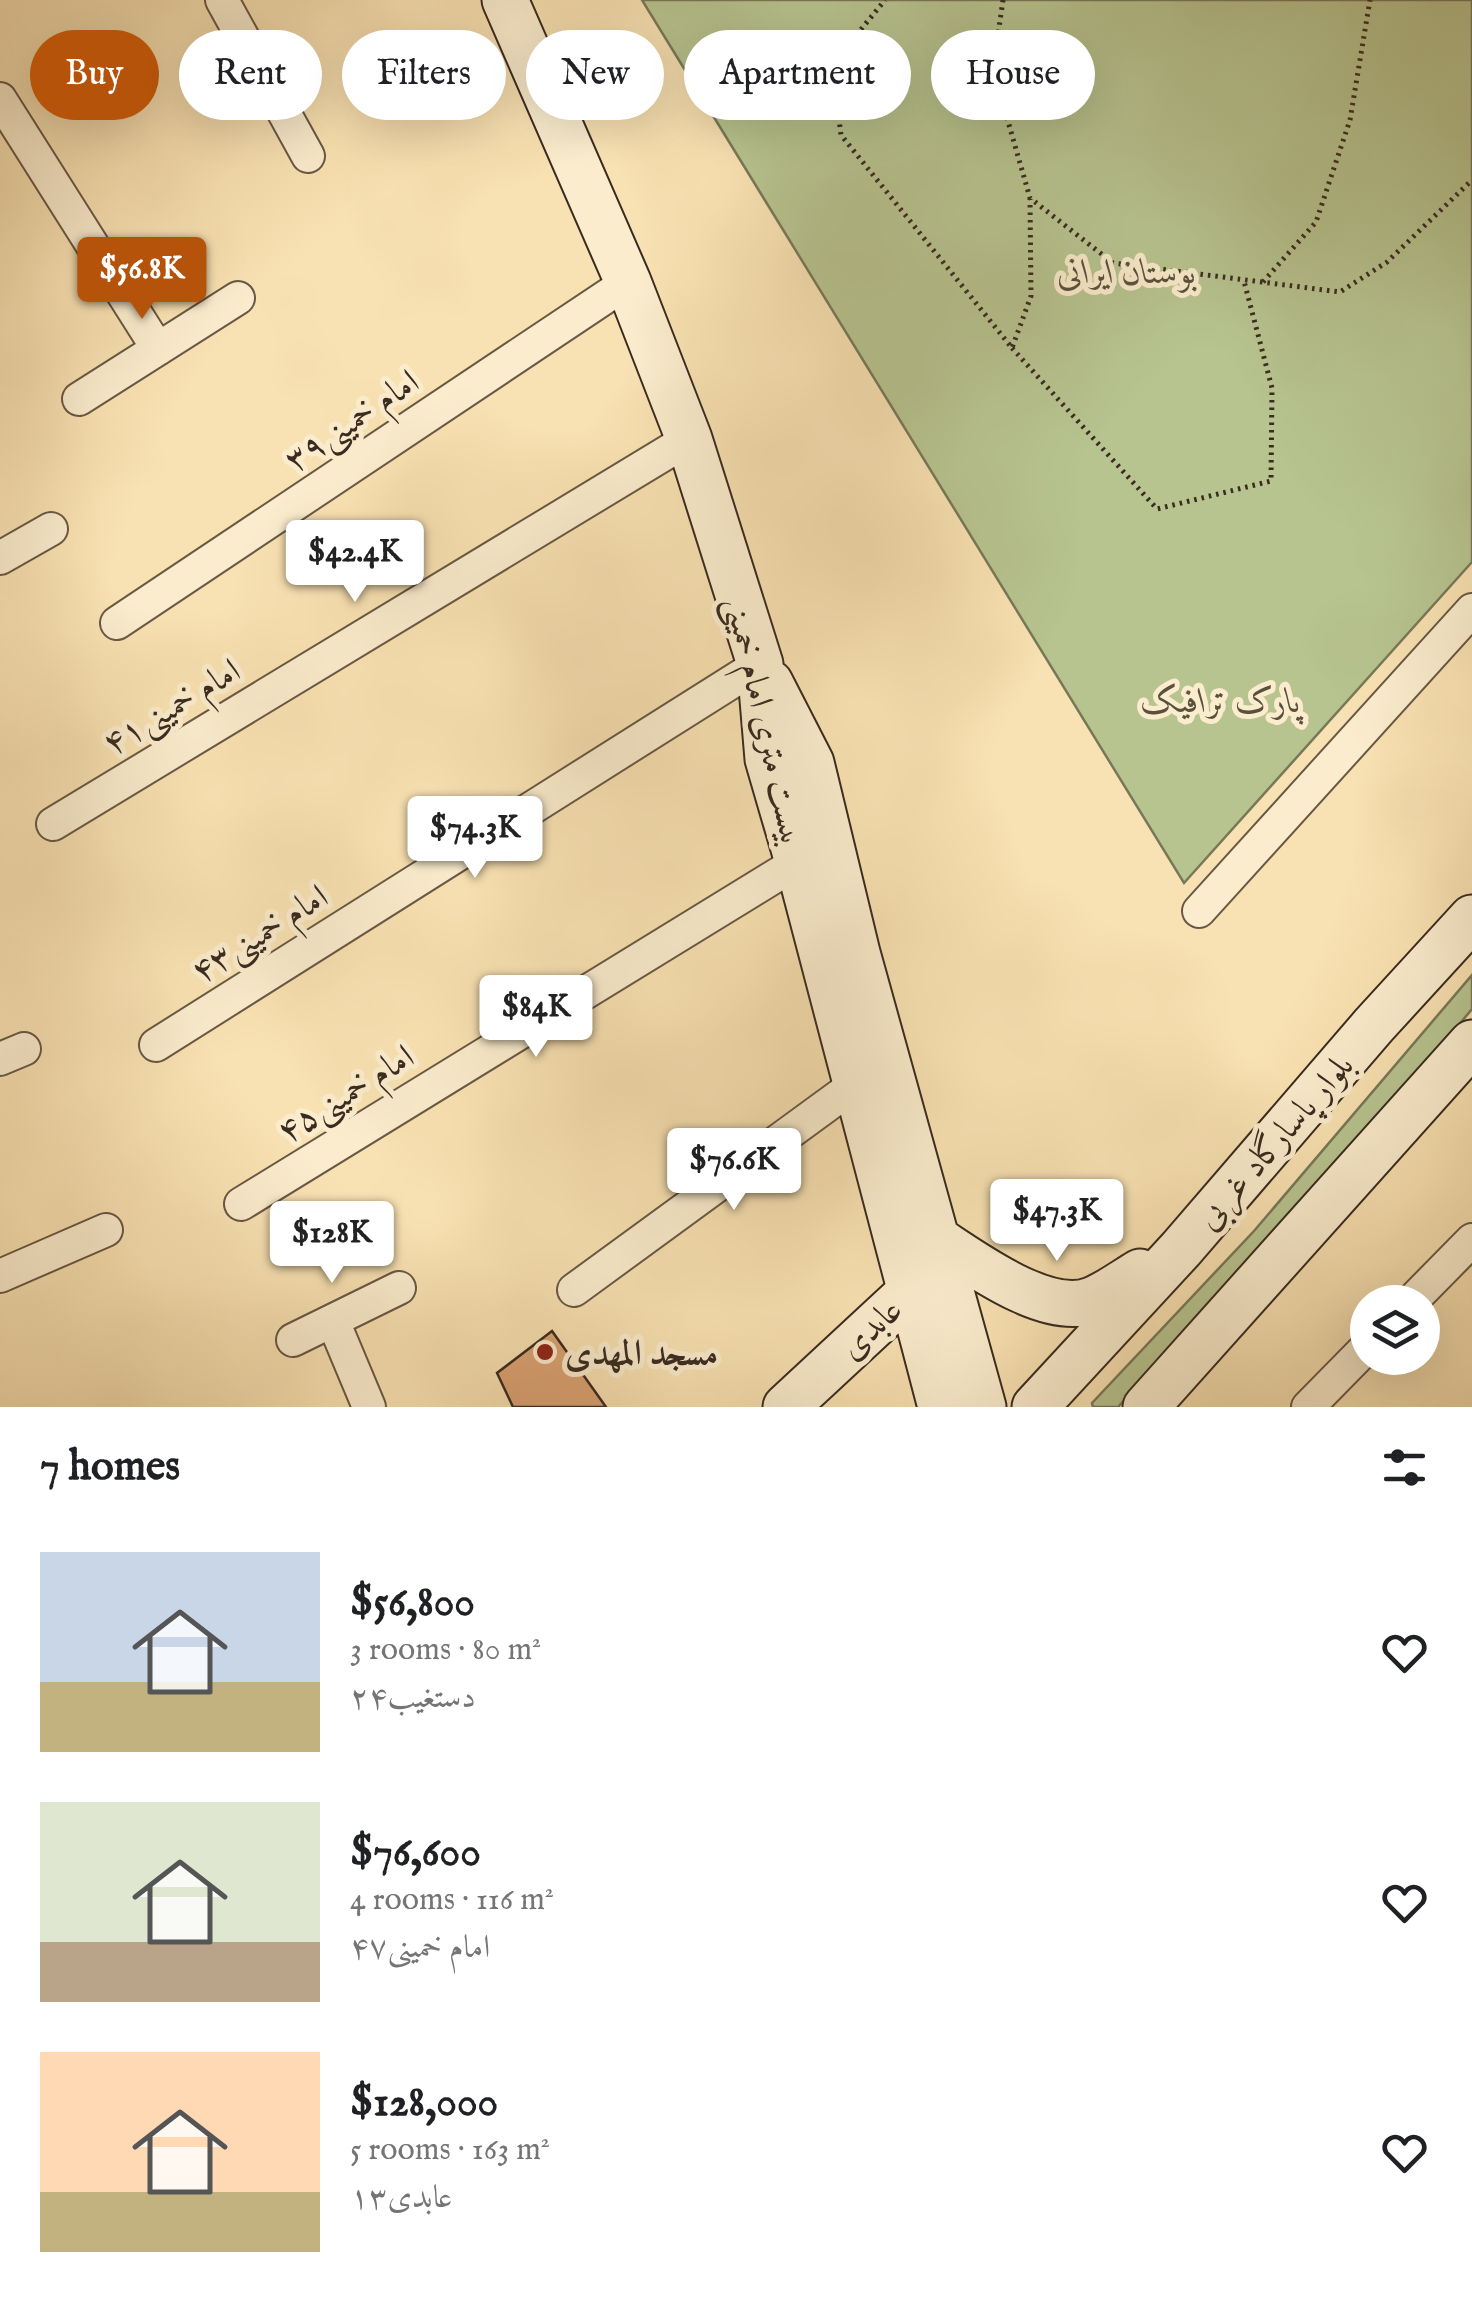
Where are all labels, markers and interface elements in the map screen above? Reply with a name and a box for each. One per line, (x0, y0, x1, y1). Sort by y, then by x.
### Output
chip: Buy (30, 30, 159, 120)
chip: Rent (179, 30, 322, 120)
chip: Filters (342, 30, 506, 120)
chip: New (526, 30, 664, 120)
chip: Apartment (684, 30, 911, 120)
chip: House (931, 30, 1095, 120)
pin: $56.8K (61, 237, 223, 322)
text: $56.8K (99, 249, 185, 290)
park label: بوستان ایرانی (1057, 251, 1197, 296)
street label: امام خمینی۳۹ (276, 361, 432, 489)
pin: $42.4K (274, 520, 436, 605)
text: $42.4K (308, 532, 402, 573)
street label: بیست متری امام خمینی (707, 592, 814, 852)
street label: امام خمینی۴۱ (95, 649, 253, 772)
park label: پارک ترافیک (1141, 680, 1305, 725)
pin: $74.3K (394, 796, 556, 881)
text: $74.3K (430, 808, 520, 849)
street label: امام خمینی۴۳ (183, 875, 340, 1000)
pin: $84K (477, 975, 595, 1060)
text: $84K (501, 987, 571, 1028)
street label: امام خمینی۴۵ (269, 1035, 426, 1160)
street label: بلوار پاسارگاد غربی (1186, 1044, 1365, 1240)
pin: $76.6K (653, 1128, 815, 1213)
text: $76.6K (689, 1140, 779, 1181)
pin: $47.3K (976, 1179, 1138, 1264)
text: $47.3K (1012, 1191, 1102, 1232)
pin: $128K (262, 1201, 402, 1286)
text: $128K (292, 1213, 372, 1254)
map controls (1350, 1285, 1440, 1375)
button: layers (1350, 1285, 1440, 1375)
street label: عابدی (830, 1289, 913, 1371)
place label: مسجد المهدی (565, 1332, 718, 1377)
marker: مسجد المهدی (534, 1341, 556, 1363)
icon: filters (1377, 1440, 1432, 1495)
text: 7 homes (40, 1441, 180, 1494)
text: $56,800 (350, 1577, 475, 1630)
icon: home (120, 1592, 240, 1712)
icon: heart (1377, 1625, 1432, 1680)
text: 3 rooms · 80 m² (350, 1630, 541, 1671)
text: دستغیب۲۴ (350, 1678, 476, 1719)
text: $76,600 (350, 1827, 481, 1880)
icon: home (120, 1842, 240, 1962)
icon: heart (1377, 1875, 1432, 1930)
text: 4 rooms · 116 m² (350, 1880, 554, 1921)
text: امام خمینی۴۷ (350, 1928, 490, 1969)
text: $128,000 (350, 2077, 498, 2130)
icon: home (120, 2092, 240, 2212)
icon: heart (1377, 2125, 1432, 2180)
text: 5 rooms · 163 m² (350, 2130, 550, 2171)
text: عابدی۱۳ (350, 2178, 453, 2219)

